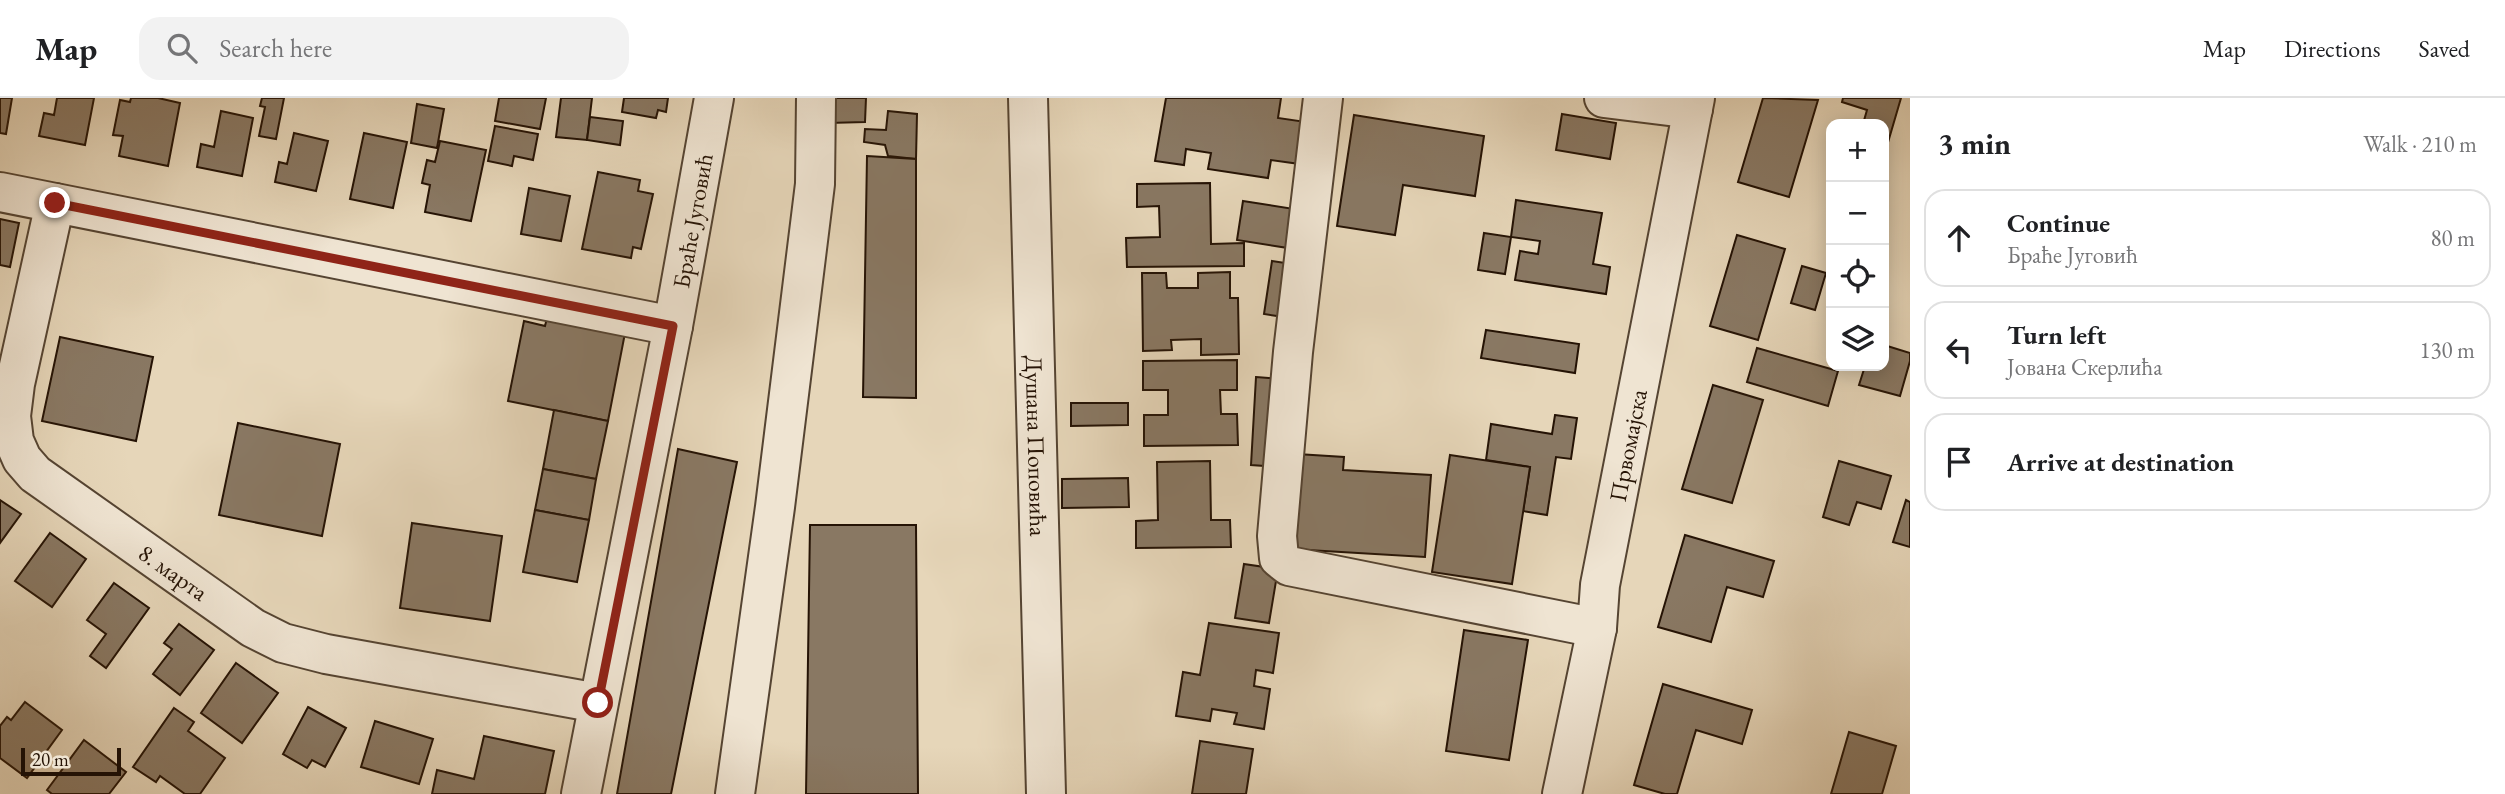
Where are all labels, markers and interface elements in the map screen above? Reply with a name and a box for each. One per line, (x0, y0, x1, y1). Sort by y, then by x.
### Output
search box (139, 17, 629, 80)
text: Map (35, 27, 97, 70)
icon: search (163, 29, 201, 67)
text: Search here (219, 31, 332, 65)
text: Map (2203, 33, 2246, 64)
text: Directions (2284, 33, 2381, 64)
text: Saved (2419, 33, 2470, 64)
map controls (1826, 119, 1889, 371)
button: + (1826, 119, 1889, 182)
text: 3 min (1938, 124, 2011, 163)
text: Walk · 210 m (2363, 129, 2477, 159)
street label: Браће Југовић (665, 151, 719, 291)
button: − (1826, 182, 1889, 245)
route end (39, 187, 70, 218)
text: Continue (2007, 206, 2110, 240)
icon: ahead (1940, 219, 1978, 257)
text: 80 m (2430, 223, 2475, 253)
text: Браће Југовић (2007, 240, 2138, 270)
button: locate (1826, 245, 1889, 308)
button: layers (1826, 308, 1889, 371)
text: Turn left (2007, 318, 2106, 352)
icon: left (1940, 331, 1978, 369)
text: 130 m (2419, 335, 2475, 365)
text: Јована Скерлића (2007, 352, 2162, 382)
street label: Душана Поповића (1019, 355, 1055, 537)
street label: Првомајска (1601, 386, 1653, 504)
icon: arrive (1940, 443, 1978, 481)
text: Arrive at destination (2007, 445, 2234, 479)
street label: 8. марта (133, 537, 215, 607)
route start (582, 687, 613, 718)
scale bar (21, 745, 121, 777)
text: 20 m (32, 747, 69, 772)

